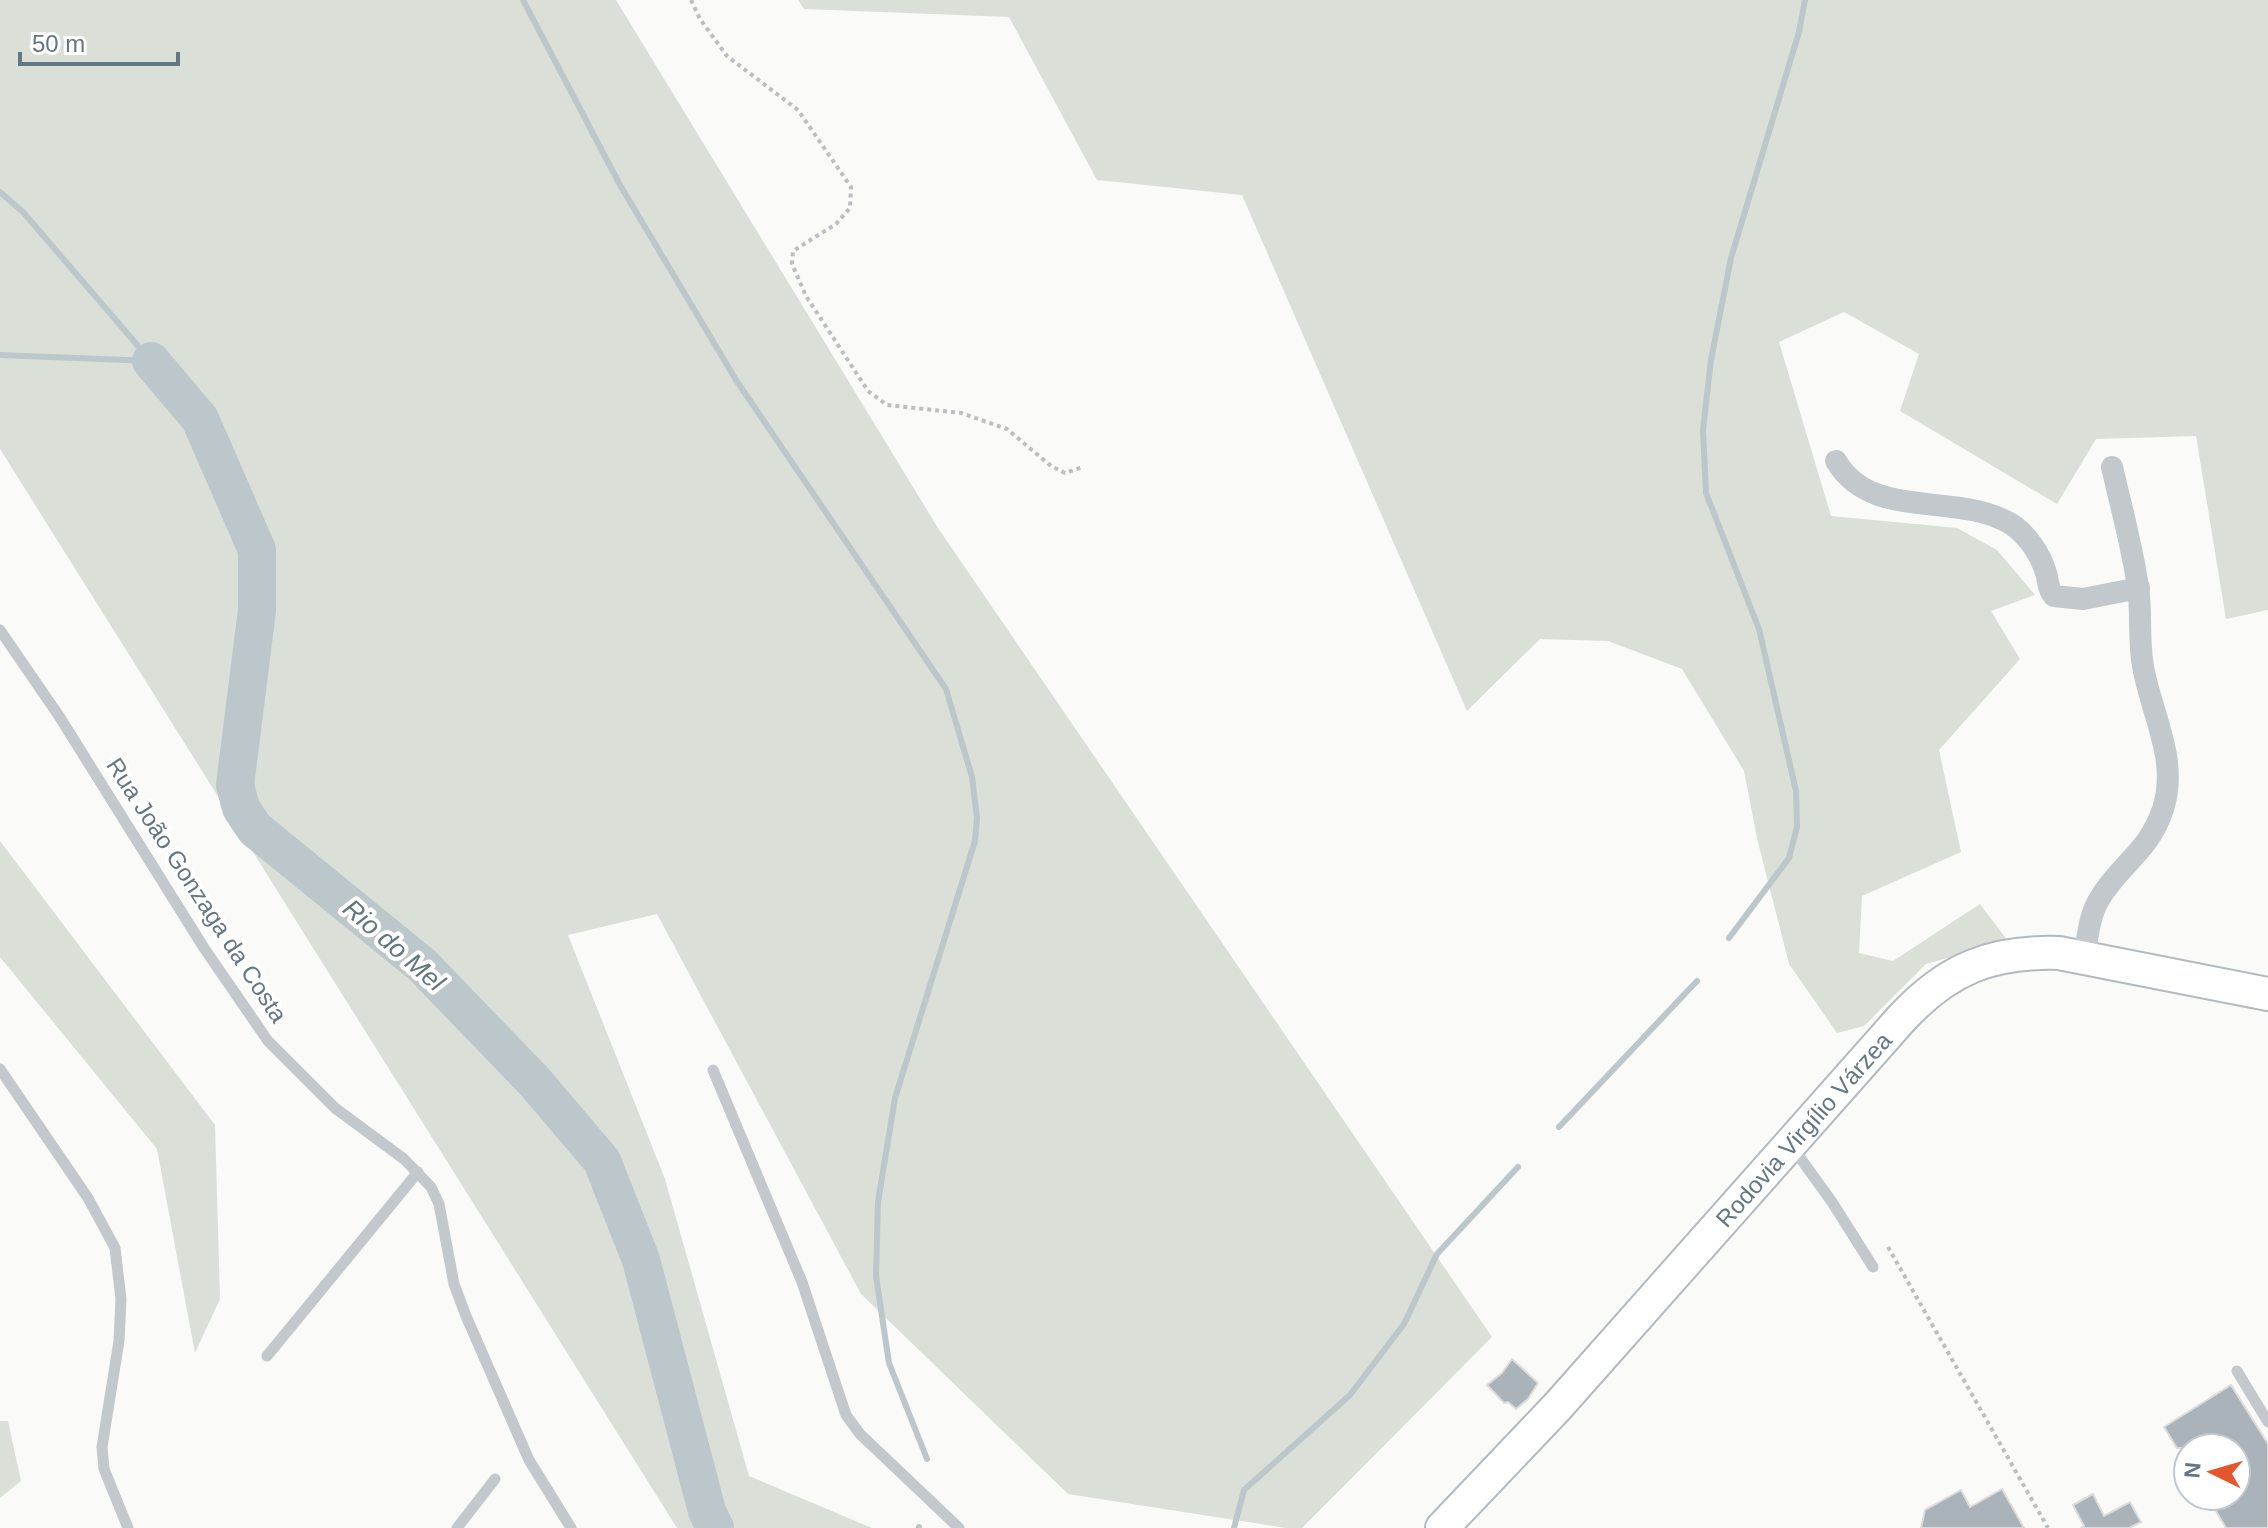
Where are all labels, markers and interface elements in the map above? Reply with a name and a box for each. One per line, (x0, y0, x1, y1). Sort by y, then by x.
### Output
scale bar (20, 16, 178, 66)
text: 50 m (32, 30, 85, 57)
street label: Rua João Gonzaga da Costa (101, 753, 293, 1028)
water label: Rio do Mel (337, 893, 452, 998)
street label: Rodovia Virgílio Várzea (1710, 1026, 1897, 1232)
north arrow (2172, 1432, 2252, 1512)
text: N (2179, 1461, 2206, 1479)

